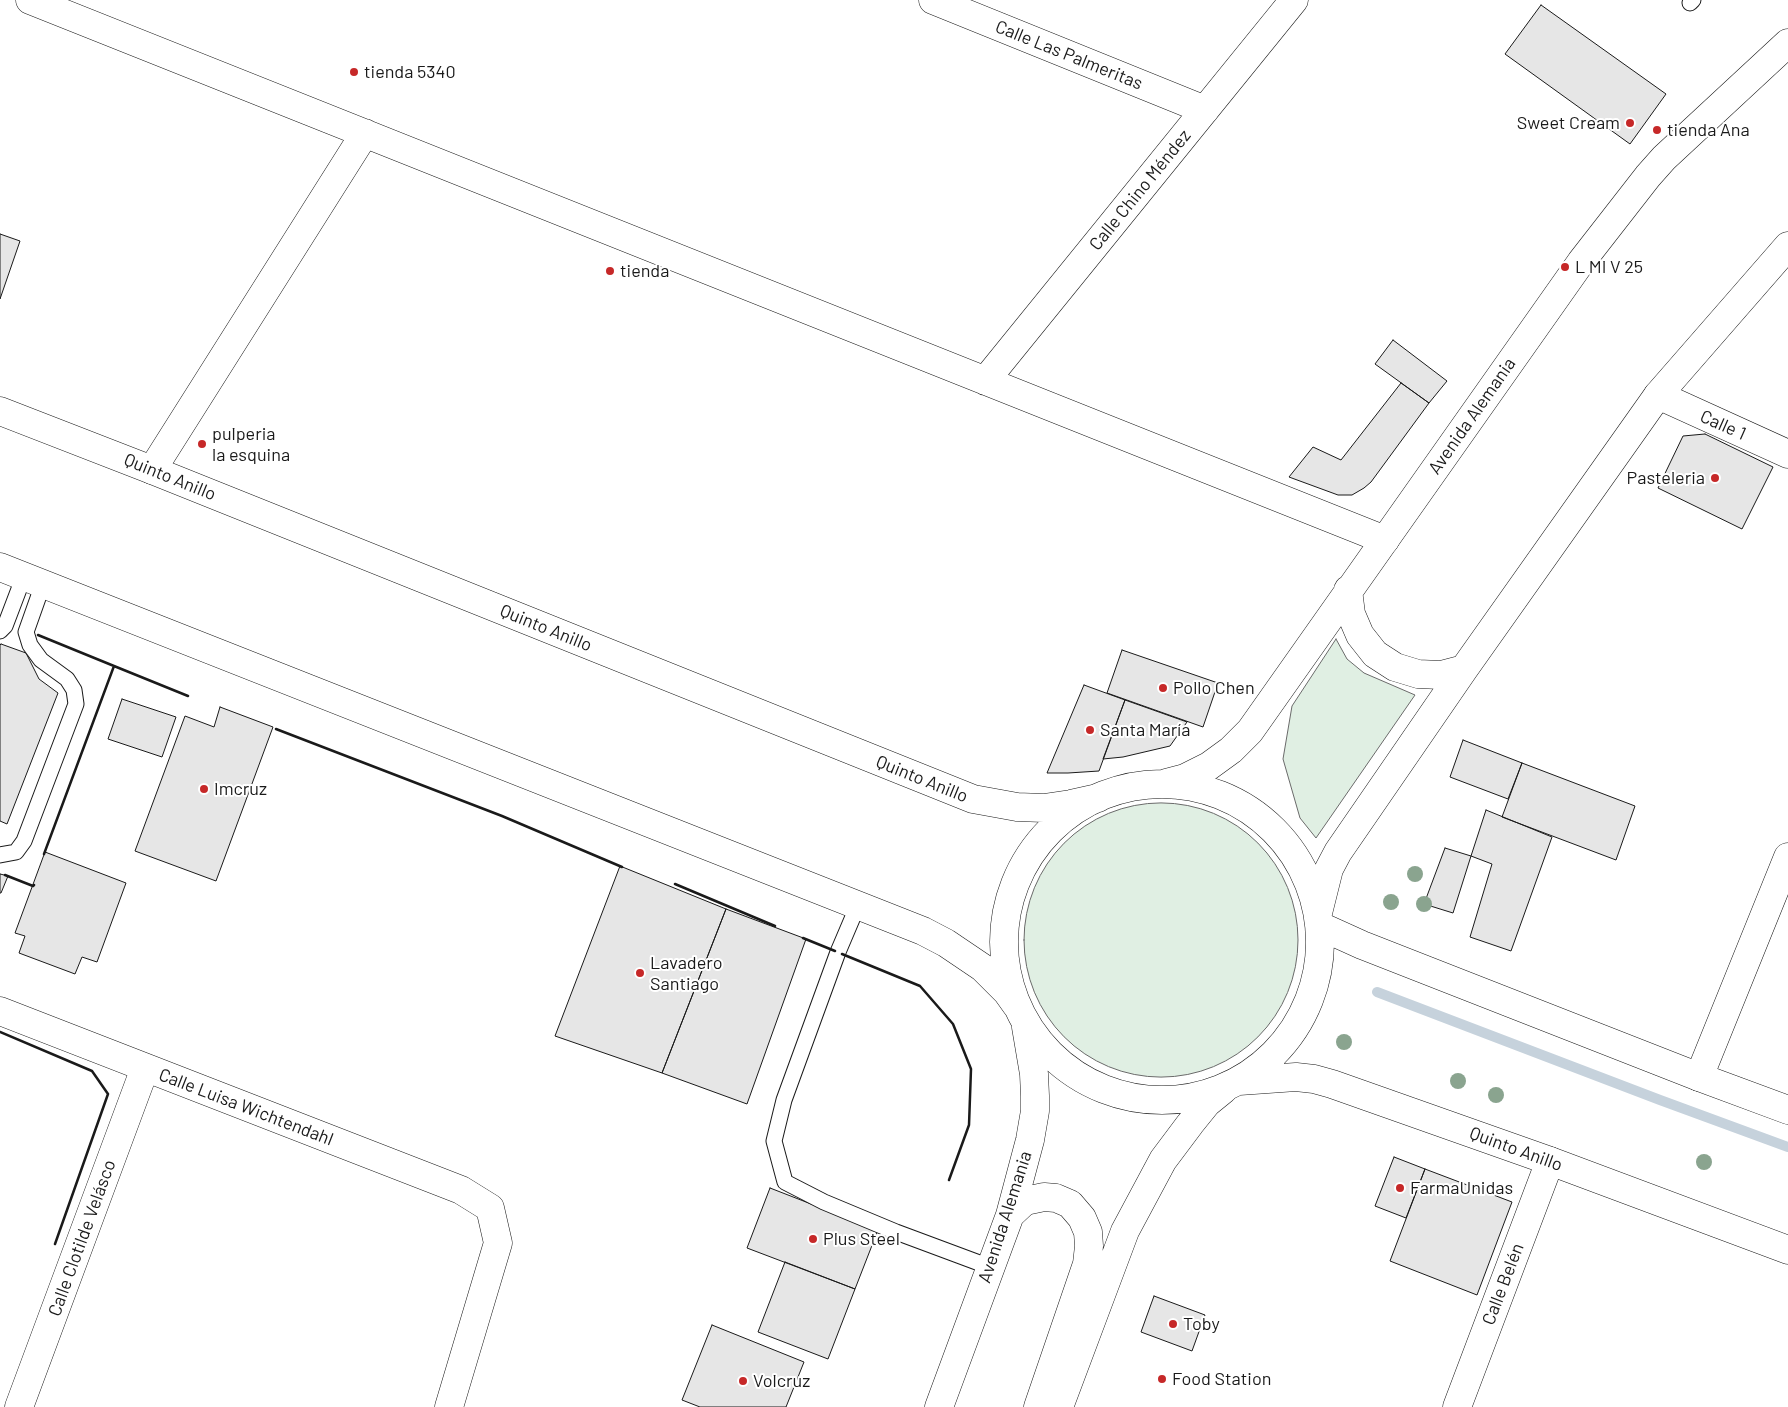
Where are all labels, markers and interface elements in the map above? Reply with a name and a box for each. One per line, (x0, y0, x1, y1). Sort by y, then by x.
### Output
street label: Calle Las Palmeritas (992, 16, 1146, 94)
place label: tienda 5340 (364, 61, 456, 83)
marker: tienda 5340 (348, 66, 360, 78)
place label: Sweet Cream (1517, 112, 1620, 134)
marker: Sweet Cream (1624, 117, 1636, 129)
place label: tienda Ana (1667, 119, 1750, 141)
marker: tienda Ana (1651, 124, 1663, 136)
street label: Calle Chino Méndez (1085, 125, 1195, 255)
place label: L MI V 25 (1575, 256, 1643, 278)
place label: tienda (620, 260, 669, 282)
marker: L MI V 25 (1559, 261, 1571, 273)
marker: tienda (604, 265, 616, 277)
street label: Avenida Alemania (1424, 354, 1520, 478)
street label: Calle 1 (1697, 405, 1749, 445)
place label: pulperia la esquina (212, 423, 290, 466)
marker: pulperia la esquina (196, 438, 208, 450)
street label: Quinto Anillo (121, 449, 219, 505)
place label: Pasteleria (1627, 467, 1705, 489)
marker: Pasteleria (1709, 472, 1721, 484)
street label: Quinto Anillo (497, 600, 595, 656)
place label: Pollo Chen (1173, 677, 1255, 699)
marker: Pollo Chen (1157, 682, 1169, 694)
place label: Santa María (1100, 719, 1190, 741)
marker: Santa María (1084, 724, 1096, 736)
street label: Quinto Anillo (873, 751, 971, 807)
place label: Imcruz (214, 778, 267, 800)
marker: Imcruz (198, 783, 210, 795)
place label: Lavadero Santiago (650, 952, 723, 994)
marker: Lavadero Santiago (634, 967, 646, 979)
street label: Calle Luisa Wichtendahl (156, 1064, 336, 1150)
street label: Quinto Anillo (1467, 1122, 1565, 1176)
street label: Avenida Alemania (973, 1148, 1037, 1286)
street label: Calle Clotilde Velásco (44, 1157, 120, 1319)
place label: FarmaUnidas (1410, 1177, 1513, 1199)
marker: FarmaUnidas (1394, 1182, 1406, 1194)
place label: Plus Steel (823, 1228, 900, 1250)
marker: Plus Steel (807, 1233, 819, 1245)
street label: Calle Belén (1478, 1240, 1528, 1328)
place label: Toby (1183, 1313, 1220, 1335)
marker: Toby (1167, 1318, 1179, 1330)
place label: Food Station (1172, 1368, 1271, 1390)
place label: Volcruz (753, 1370, 810, 1392)
marker: Food Station (1156, 1373, 1168, 1385)
marker: Volcruz (737, 1375, 749, 1387)

